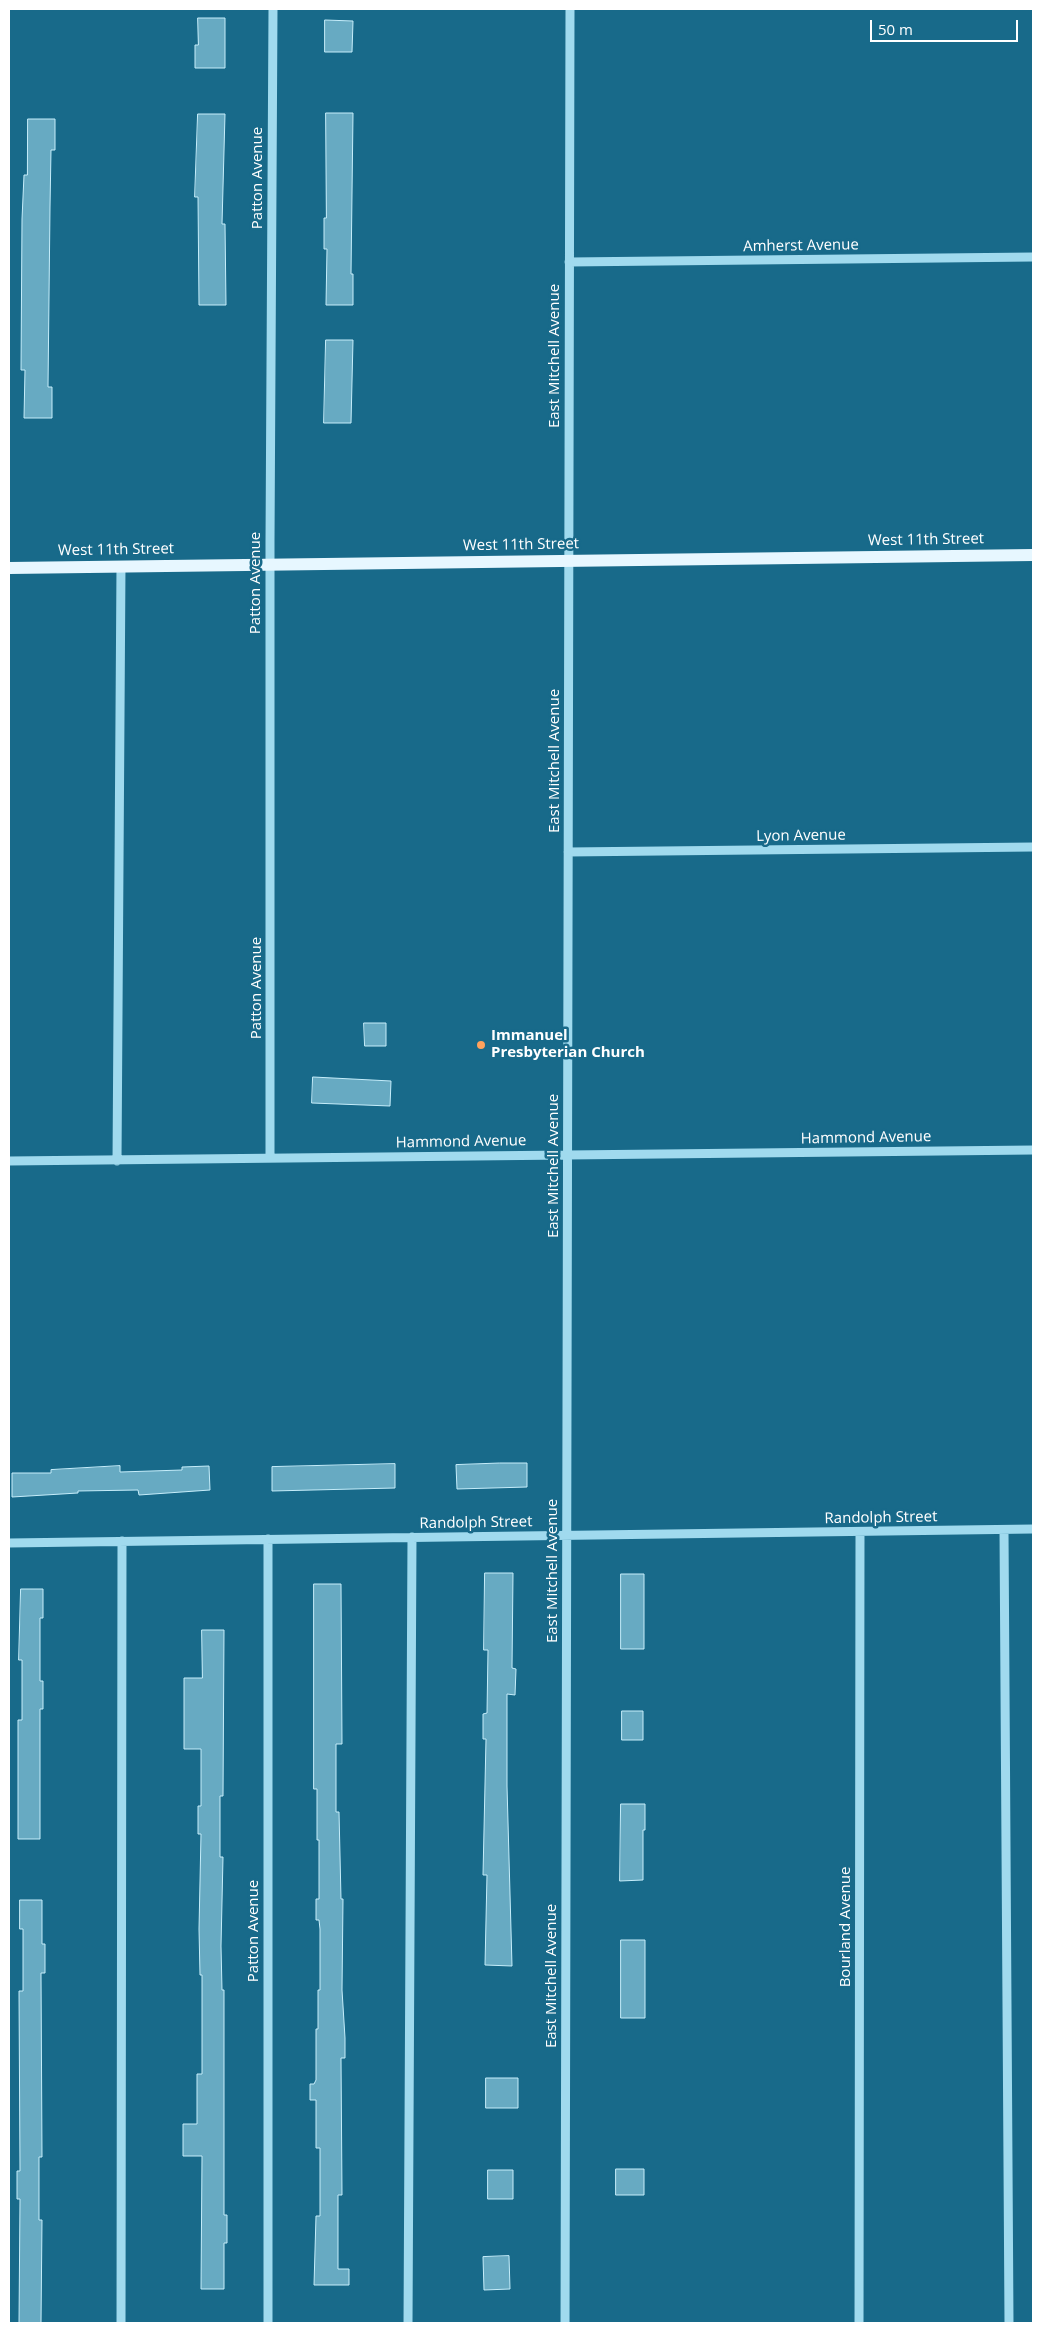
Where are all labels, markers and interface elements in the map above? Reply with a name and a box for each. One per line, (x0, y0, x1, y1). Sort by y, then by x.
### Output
scale bar (872, 10, 1020, 42)
text: 50 m (878, 19, 913, 39)
street label: Patton Avenue (249, 127, 267, 229)
street label: Amherst Avenue (743, 236, 859, 256)
street label: East Mitchell Avenue (546, 284, 564, 428)
street label: West 11th Street (868, 530, 984, 550)
street label: Patton Avenue (247, 532, 265, 634)
street label: West 11th Street (463, 535, 579, 555)
street label: West 11th Street (58, 540, 174, 560)
street label: East Mitchell Avenue (546, 689, 564, 833)
street label: Lyon Avenue (756, 826, 846, 846)
street label: Patton Avenue (248, 937, 266, 1039)
place label: Immanuel Presbyterian Church (491, 1027, 645, 1062)
marker: Immanuel Presbyterian Church (475, 1039, 487, 1051)
street label: East Mitchell Avenue (545, 1094, 563, 1238)
street label: Hammond Avenue (801, 1128, 931, 1148)
street label: Hammond Avenue (396, 1132, 526, 1152)
street label: East Mitchell Avenue (544, 1499, 562, 1643)
street label: Randolph Street (824, 1508, 938, 1528)
street label: Randolph Street (419, 1513, 533, 1533)
street label: Bourland Avenue (837, 1867, 855, 1987)
street label: Patton Avenue (245, 1880, 263, 1982)
street label: East Mitchell Avenue (543, 1904, 561, 2048)

